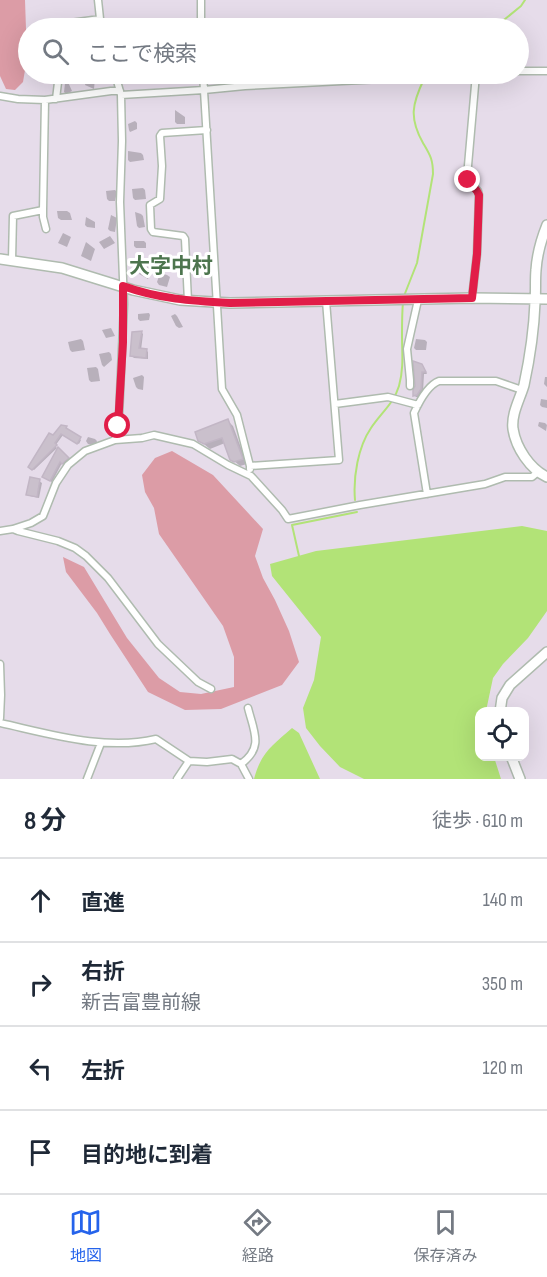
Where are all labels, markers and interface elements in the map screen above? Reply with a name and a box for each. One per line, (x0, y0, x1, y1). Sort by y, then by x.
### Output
search box (18, 18, 529, 84)
icon: search (39, 35, 72, 68)
text: ここで検索 (87, 41, 197, 68)
route end (454, 166, 480, 192)
district label: 大字中村 (129, 254, 213, 279)
route start (104, 412, 130, 438)
map controls (475, 707, 529, 761)
button: locate (475, 707, 529, 761)
text: 8 分 (24, 806, 66, 837)
text: 徒歩 · 610 m (432, 809, 523, 833)
icon: ahead (24, 884, 57, 917)
text: 140 m (483, 888, 523, 912)
text: 直進 (81, 890, 125, 917)
text: 右折 (81, 959, 125, 986)
icon: right (24, 968, 57, 1001)
text: 350 m (482, 972, 523, 996)
text: 新吉富豊前線 (81, 991, 201, 1015)
icon: left (24, 1052, 57, 1085)
text: 120 m (483, 1056, 523, 1080)
text: 左折 (81, 1058, 125, 1085)
icon: arrive (24, 1136, 57, 1169)
text: 目的地に到着 (81, 1142, 213, 1169)
tab: 地図 (69, 1206, 102, 1266)
tab: 経路 (241, 1206, 274, 1266)
tab: 保存済み (413, 1206, 477, 1266)

